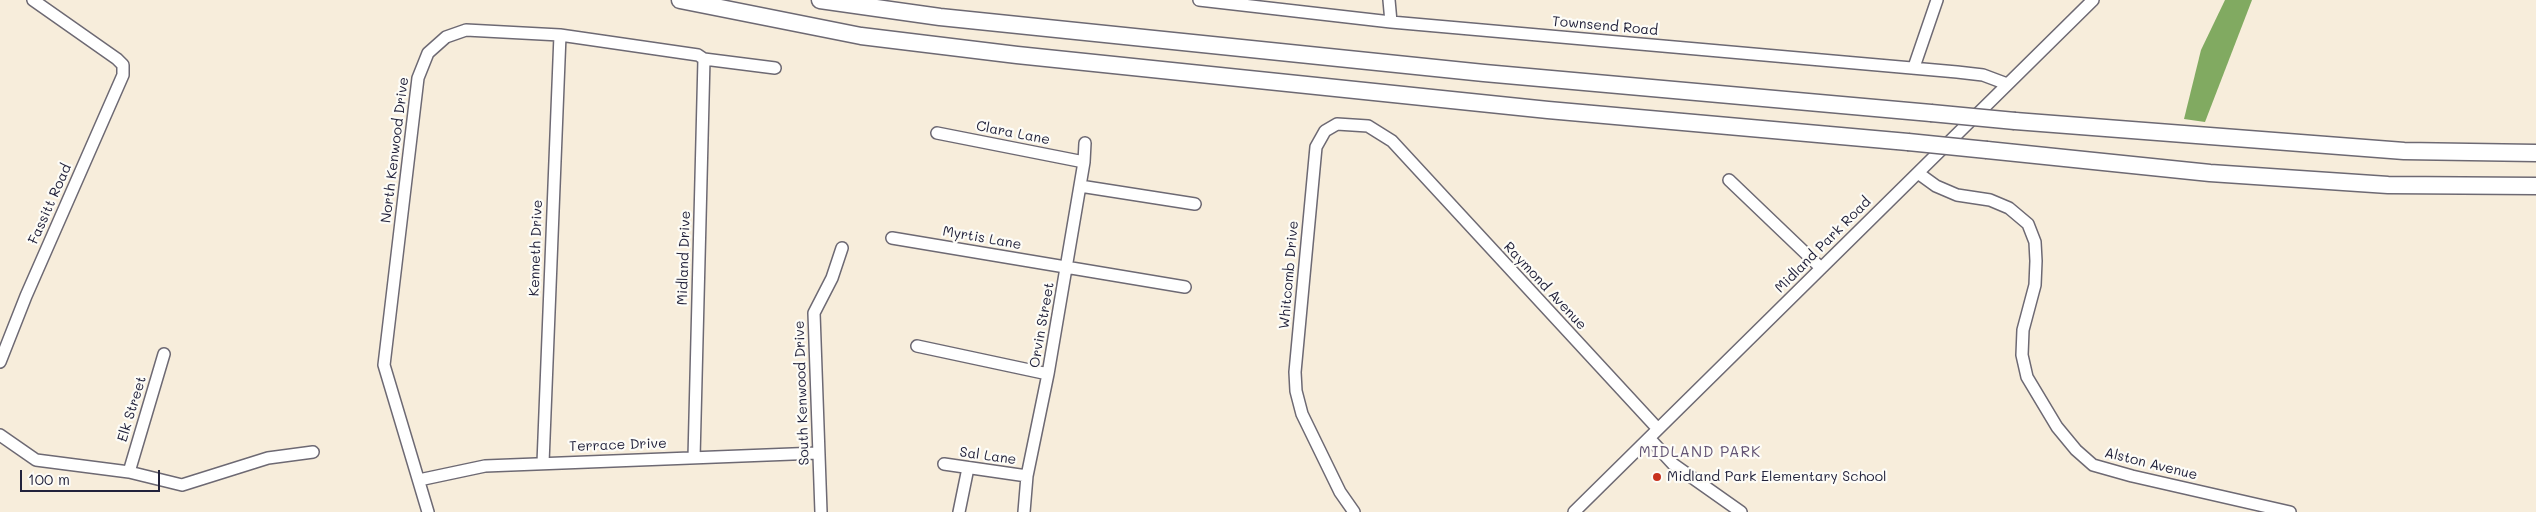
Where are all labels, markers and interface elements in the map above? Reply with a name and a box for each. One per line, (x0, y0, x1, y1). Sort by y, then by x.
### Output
street label: Townsend Road (1551, 13, 1659, 39)
street label: North Kenwood Drive (378, 76, 412, 224)
street label: Clara Lane (975, 118, 1051, 148)
street label: Fassitt Road (25, 161, 75, 247)
street label: Midland Park Road (1772, 194, 1874, 296)
street label: Kenneth Drive (526, 199, 546, 297)
street label: Midland Drive (674, 210, 694, 306)
street label: Whitcomb Drive (1276, 220, 1302, 330)
street label: Myrtis Lane (941, 223, 1023, 253)
street label: Raymond Avenue (1500, 239, 1590, 333)
street label: Orvin Street (1026, 281, 1058, 369)
street label: South Kenwood Drive (791, 320, 813, 466)
street label: Elk Street (114, 374, 150, 444)
street label: Terrace Drive (569, 435, 667, 455)
district label: MIDLAND PARK (1637, 443, 1763, 461)
street label: Sal Lane (959, 444, 1017, 468)
street label: Alston Avenue (2103, 444, 2199, 484)
scale bar (22, 460, 162, 492)
text: 100 m (28, 469, 70, 489)
place label: Midland Park Elementary School (1667, 469, 1886, 485)
marker: Midland Park Elementary School (1651, 471, 1663, 483)

